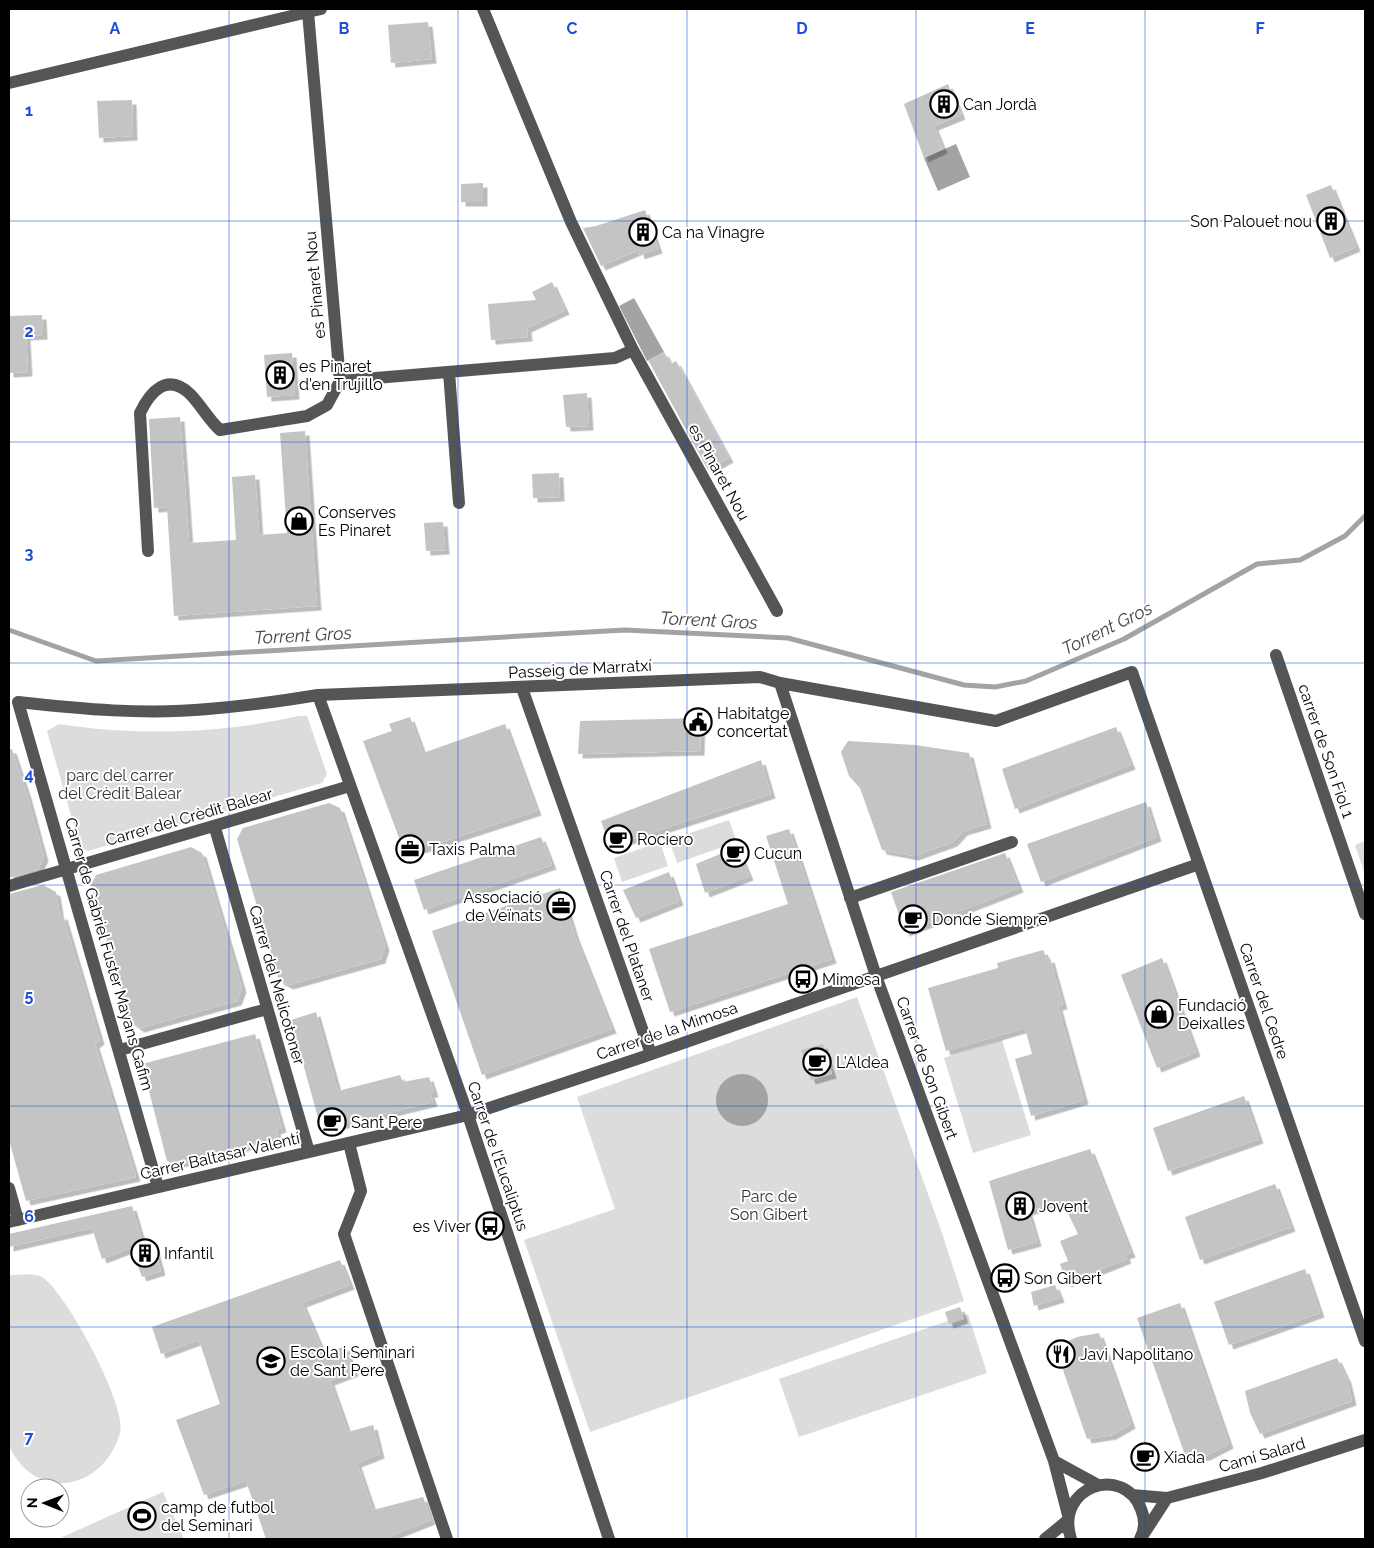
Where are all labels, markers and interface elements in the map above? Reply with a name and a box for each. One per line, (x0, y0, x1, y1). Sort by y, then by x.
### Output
text: A (110, 19, 121, 38)
text: B (339, 19, 350, 38)
text: C (567, 19, 578, 38)
text: D (796, 19, 808, 38)
text: E (1025, 19, 1035, 38)
text: F (1255, 19, 1265, 38)
building icon: Can Jordà (929, 89, 959, 119)
place label: Can Jordà (963, 95, 1037, 114)
text: 1 (25, 101, 33, 120)
building icon: Son Palouet nou (1316, 206, 1346, 236)
place label: Son Palouet nou (1190, 212, 1312, 231)
building icon: Ca na Vinagre (628, 217, 658, 247)
place label: Ca na Vinagre (662, 223, 764, 242)
street label: es Pinaret Nou (301, 230, 329, 340)
text: 2 (24, 322, 34, 341)
place label: es Pinaret d'en Trujillo (299, 357, 383, 394)
building icon: es Pinaret d'en Trujillo (265, 360, 295, 390)
street label: es Pinaret Nou (685, 420, 753, 524)
place label: Conserves Es Pinaret (318, 503, 396, 540)
shop icon: Conserves Es Pinaret (284, 506, 314, 536)
text: 3 (25, 544, 34, 563)
water label: Torrent Gros (1058, 597, 1156, 659)
water label: Torrent Gros (660, 607, 759, 633)
water label: Torrent Gros (254, 622, 353, 648)
street label: Passeig de Marratxí (508, 656, 653, 682)
street label: carrer de Son Fiol 1 (1294, 681, 1358, 821)
place label: Habitatge concertat (717, 704, 789, 741)
public building icon: Habitatge concertat (683, 707, 713, 737)
text: 4 (24, 765, 34, 784)
park label: parc del carrer del Crèdit Balear (58, 766, 182, 803)
street label: Carrer del Crèdit Balear (103, 784, 275, 850)
street label: Carrer de Gabriel Fuster Mayans Gafim (61, 815, 157, 1093)
cafe icon: Rociero (603, 824, 633, 854)
place label: Rociero (637, 830, 693, 849)
office icon: Taxis Palma (395, 834, 425, 864)
cafe icon: Cucun (720, 838, 750, 868)
place label: Taxis Palma (429, 840, 516, 859)
place label: Cucun (754, 844, 802, 863)
street label: Carrer del Plataner (596, 868, 659, 1005)
place label: Associació de Veïnats (464, 888, 542, 925)
office icon: Associació de Veïnats (546, 891, 576, 921)
street label: Carrer del Melicotoner (245, 903, 309, 1067)
cafe icon: Donde Siempre (898, 904, 928, 934)
place label: Donde Siempre (932, 910, 1048, 929)
street label: Carrer del Cedre (1235, 940, 1293, 1062)
bus stop icon: Mimosa (788, 964, 818, 994)
place label: Mimosa (822, 970, 880, 989)
text: 5 (25, 986, 34, 1005)
street label: Carrer de Son Gibert (892, 994, 962, 1143)
place label: Fundació Deixalles (1178, 996, 1246, 1033)
street label: Carrer de la Mimosa (594, 998, 740, 1064)
shop icon: Fundació Deixalles (1144, 999, 1174, 1029)
cafe icon: L'Aldea (802, 1047, 832, 1077)
place label: L'Aldea (836, 1053, 889, 1072)
street label: Carrer de l'Eucaliptus (463, 1079, 533, 1233)
cafe icon: Sant Pere (317, 1107, 347, 1137)
place label: Sant Pere (351, 1113, 422, 1132)
street label: Carrer Baltasar Valentí (138, 1128, 302, 1184)
park label: Parc de Son Gibert (730, 1187, 809, 1224)
building icon: Jovent (1005, 1191, 1035, 1221)
place label: Jovent (1039, 1197, 1089, 1216)
text: 6 (24, 1207, 34, 1226)
bus stop icon: es Viver (475, 1211, 505, 1241)
place label: es Viver (413, 1217, 471, 1236)
building icon: Infantil (130, 1238, 160, 1268)
place label: Infantil (164, 1244, 214, 1263)
bus stop icon: Son Gibert (990, 1263, 1020, 1293)
place label: Son Gibert (1024, 1269, 1102, 1288)
restaurant icon: Javi Napolitano (1046, 1339, 1076, 1369)
place label: Escola i Seminari de Sant Pere (290, 1343, 415, 1380)
place label: Javi Napolitano (1080, 1345, 1193, 1364)
school or university icon: Escola i Seminari de Sant Pere (256, 1346, 286, 1376)
text: 7 (25, 1428, 34, 1447)
street label: Camí Salard (1217, 1434, 1307, 1476)
cafe icon: Xiada (1130, 1442, 1160, 1472)
place label: Xiada (1164, 1448, 1205, 1467)
north arrow (20, 1478, 70, 1528)
text: N (24, 1497, 40, 1508)
place label: camp de futbol del Seminari (161, 1498, 275, 1535)
sports icon: camp de futbol del Seminari (127, 1501, 157, 1531)

